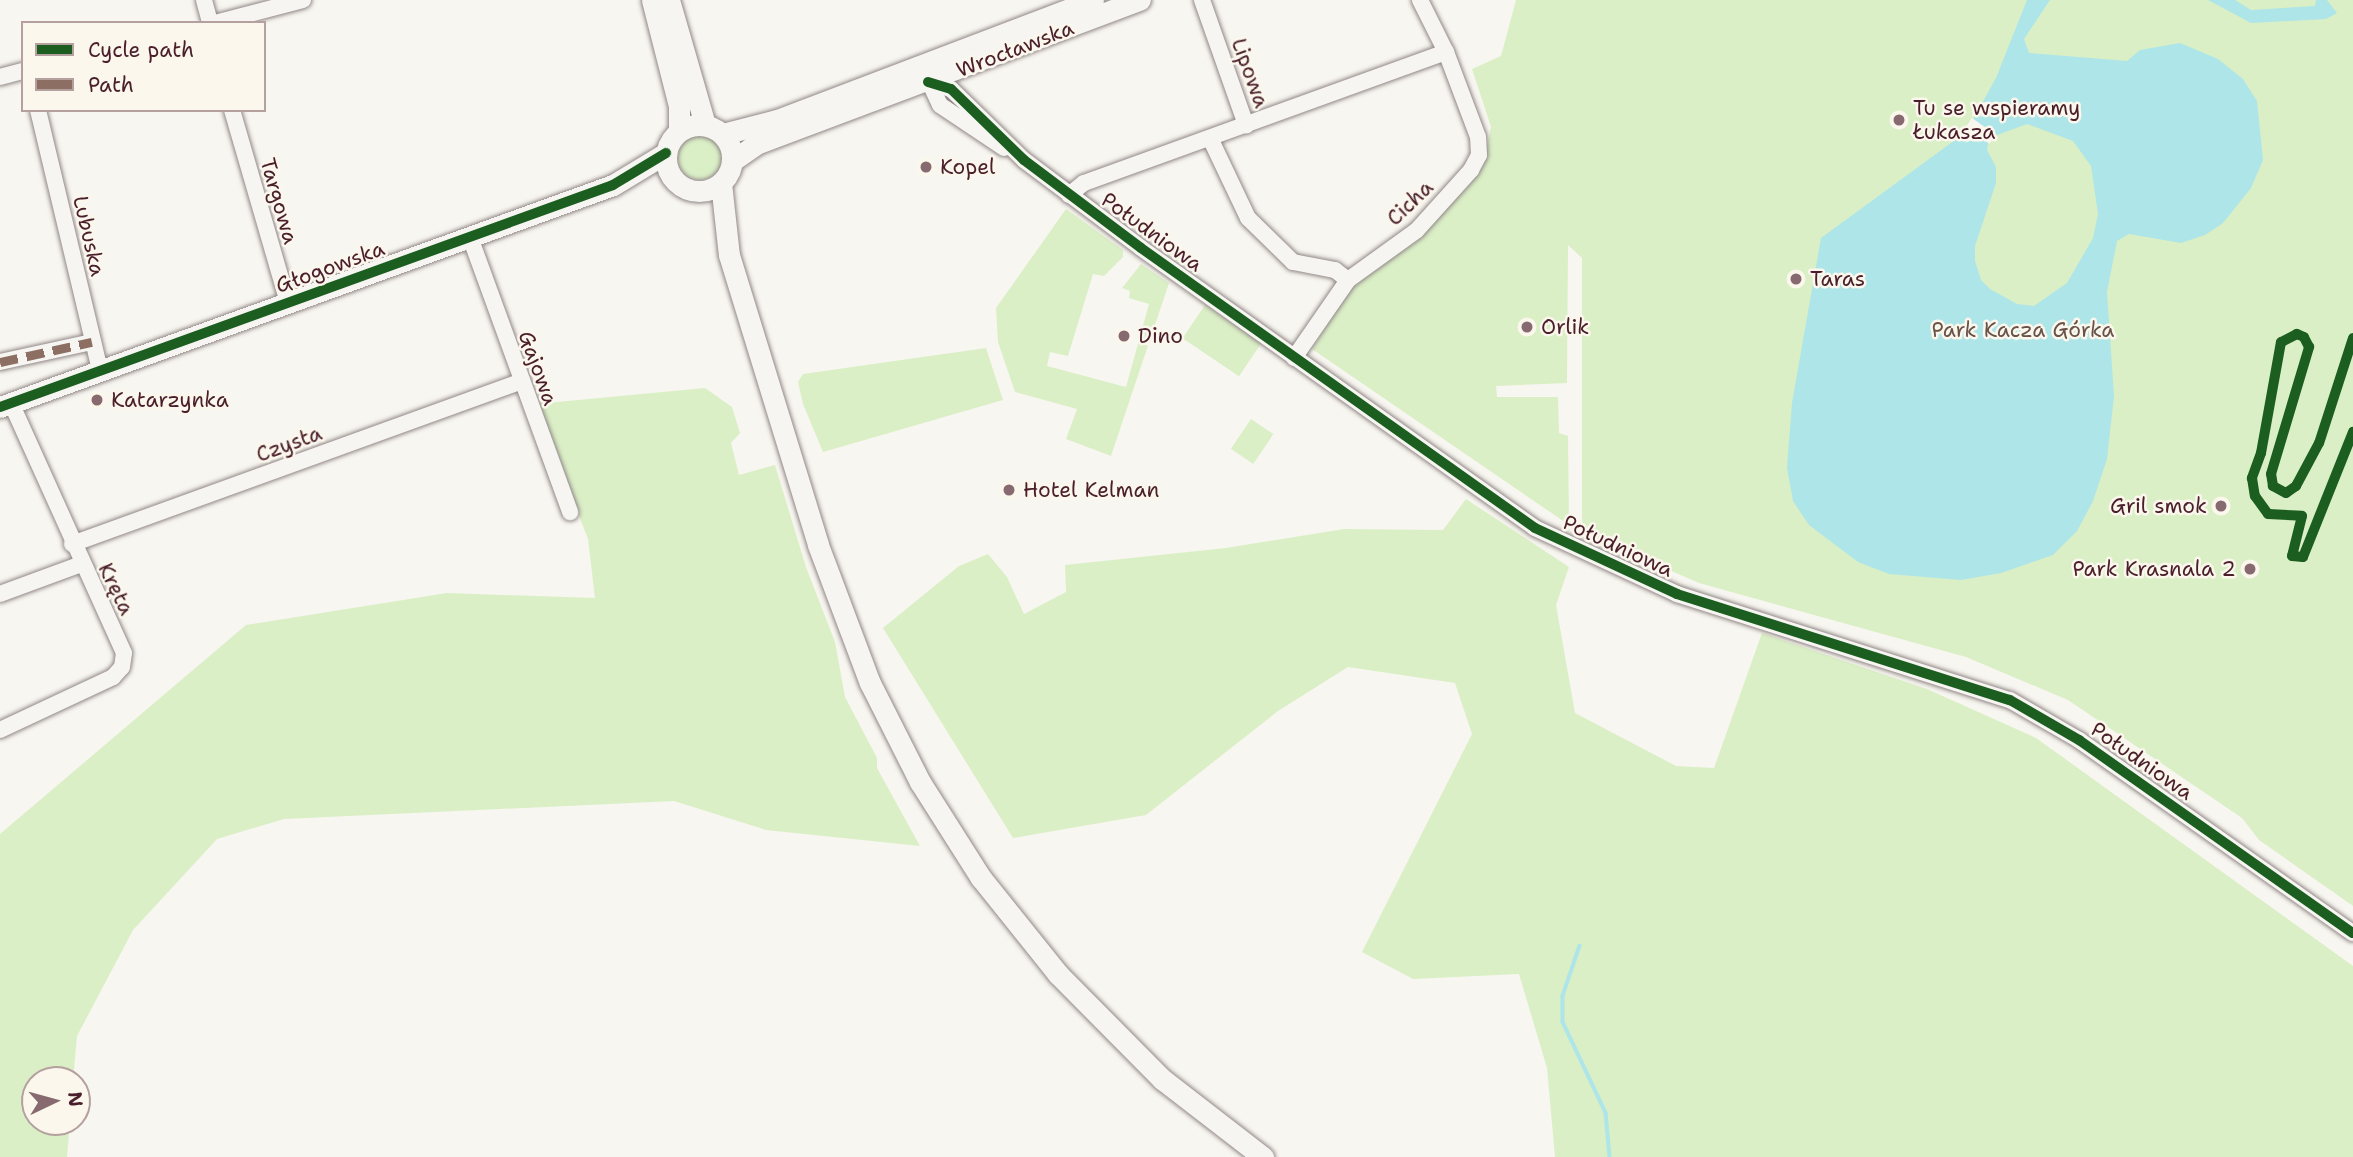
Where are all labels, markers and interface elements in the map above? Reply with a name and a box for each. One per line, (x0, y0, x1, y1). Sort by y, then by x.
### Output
street label: Wrocławska (953, 15, 1077, 83)
legend (21, 21, 266, 112)
street label: Lipowa (1226, 35, 1274, 111)
text: Cycle path (88, 36, 194, 64)
text: Path (88, 71, 134, 99)
place label: Tu se wspieramy Łukasza (1913, 95, 2080, 145)
marker: Tu se wspieramy Łukasza (1891, 112, 1907, 128)
place label: Kopel (940, 154, 995, 180)
street label: Targowa (255, 155, 303, 247)
marker: Kopel (918, 159, 934, 175)
street label: Cicha (1382, 175, 1438, 231)
street label: Południowa (1097, 187, 1207, 277)
street label: Lubuska (68, 193, 110, 279)
street label: Głogowska (272, 236, 388, 298)
place label: Taras (1810, 266, 1865, 292)
marker: Taras (1788, 271, 1804, 287)
place label: Orlik (1541, 314, 1589, 340)
park label: Park Kacza Górka (1932, 317, 2114, 343)
marker: Orlik (1519, 319, 1535, 335)
place label: Dino (1138, 323, 1183, 349)
street label: Gajowa (513, 327, 563, 409)
marker: Dino (1116, 328, 1132, 344)
place label: Katarzynka (111, 387, 229, 413)
marker: Katarzynka (89, 392, 105, 408)
street label: Czysta (253, 421, 325, 467)
place label: Hotel Kelman (1023, 477, 1159, 503)
marker: Hotel Kelman (1001, 482, 1017, 498)
place label: Gril smok (2110, 493, 2207, 519)
marker: Gril smok (2213, 498, 2229, 514)
street label: Południowa (1559, 509, 1677, 583)
place label: Park Krasnala 2 (2072, 556, 2236, 582)
street label: Kręta (93, 559, 139, 619)
marker: Park Krasnala 2 (2242, 561, 2258, 577)
street label: Południowa (2086, 717, 2198, 805)
north arrow (21, 1066, 91, 1136)
text: N (62, 1091, 89, 1108)

